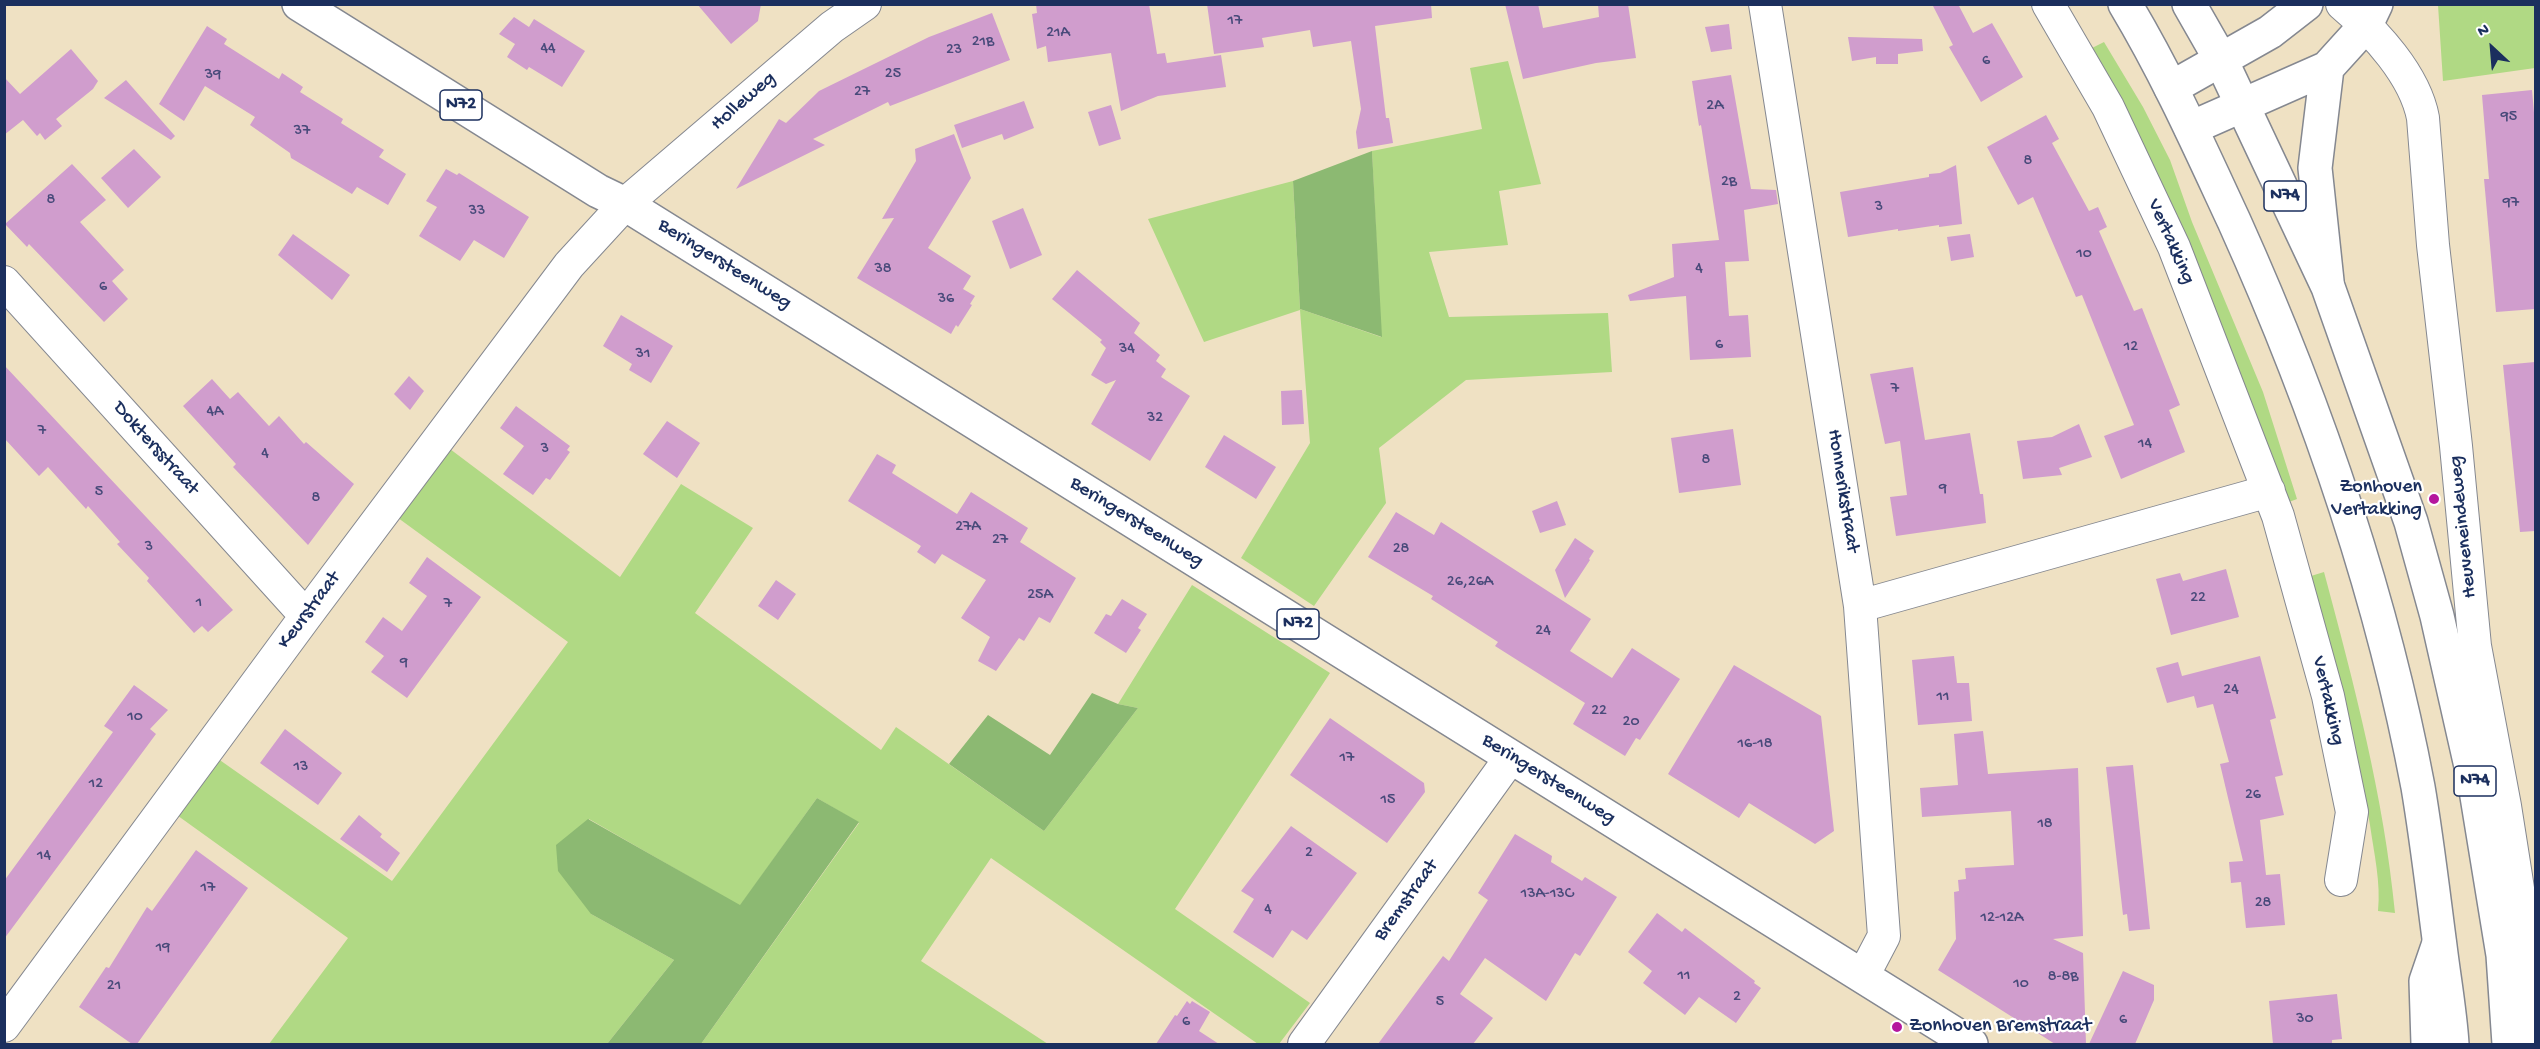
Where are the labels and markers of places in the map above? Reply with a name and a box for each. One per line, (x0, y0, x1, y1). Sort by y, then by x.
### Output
place label: Zonhoven Vertakking (2331, 476, 2422, 523)
marker: Zonhoven Vertakking (2427, 492, 2441, 506)
place label: Zonhoven Bremstraat (1909, 1015, 2091, 1039)
marker: Zonhoven Bremstraat (1890, 1020, 1904, 1034)

